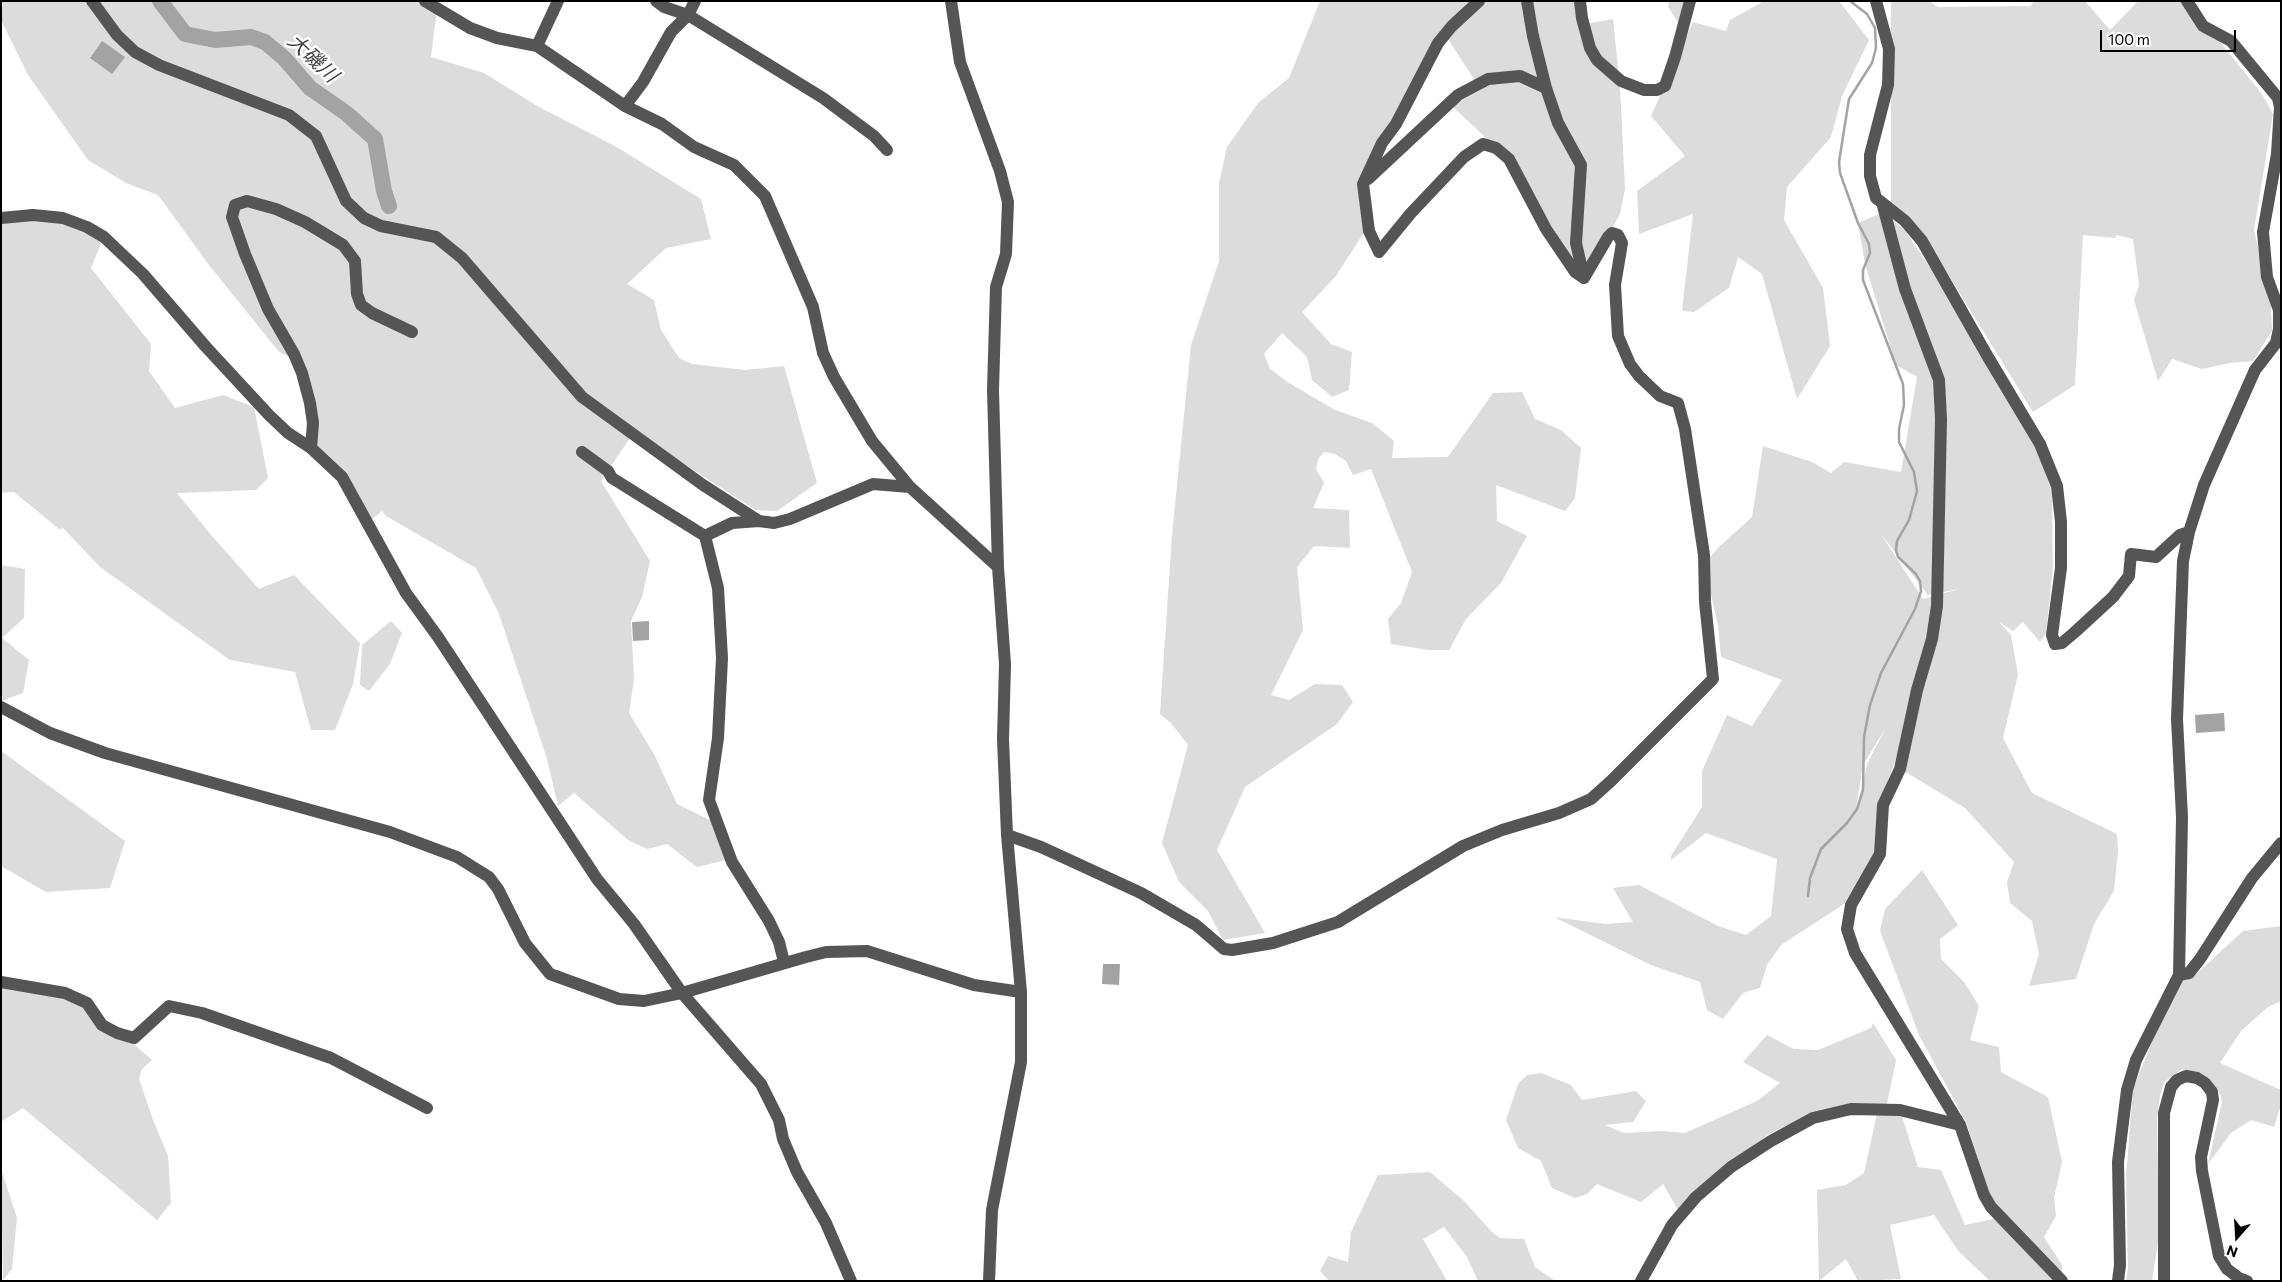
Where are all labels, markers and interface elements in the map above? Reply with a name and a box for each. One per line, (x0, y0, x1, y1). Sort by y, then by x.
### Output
scale bar (2102, 20, 2238, 52)
water label: 大磯川 (283, 29, 343, 87)
text: 100 m (2108, 30, 2150, 48)
north arrow (2212, 1212, 2262, 1262)
text: N (2224, 1242, 2240, 1261)

